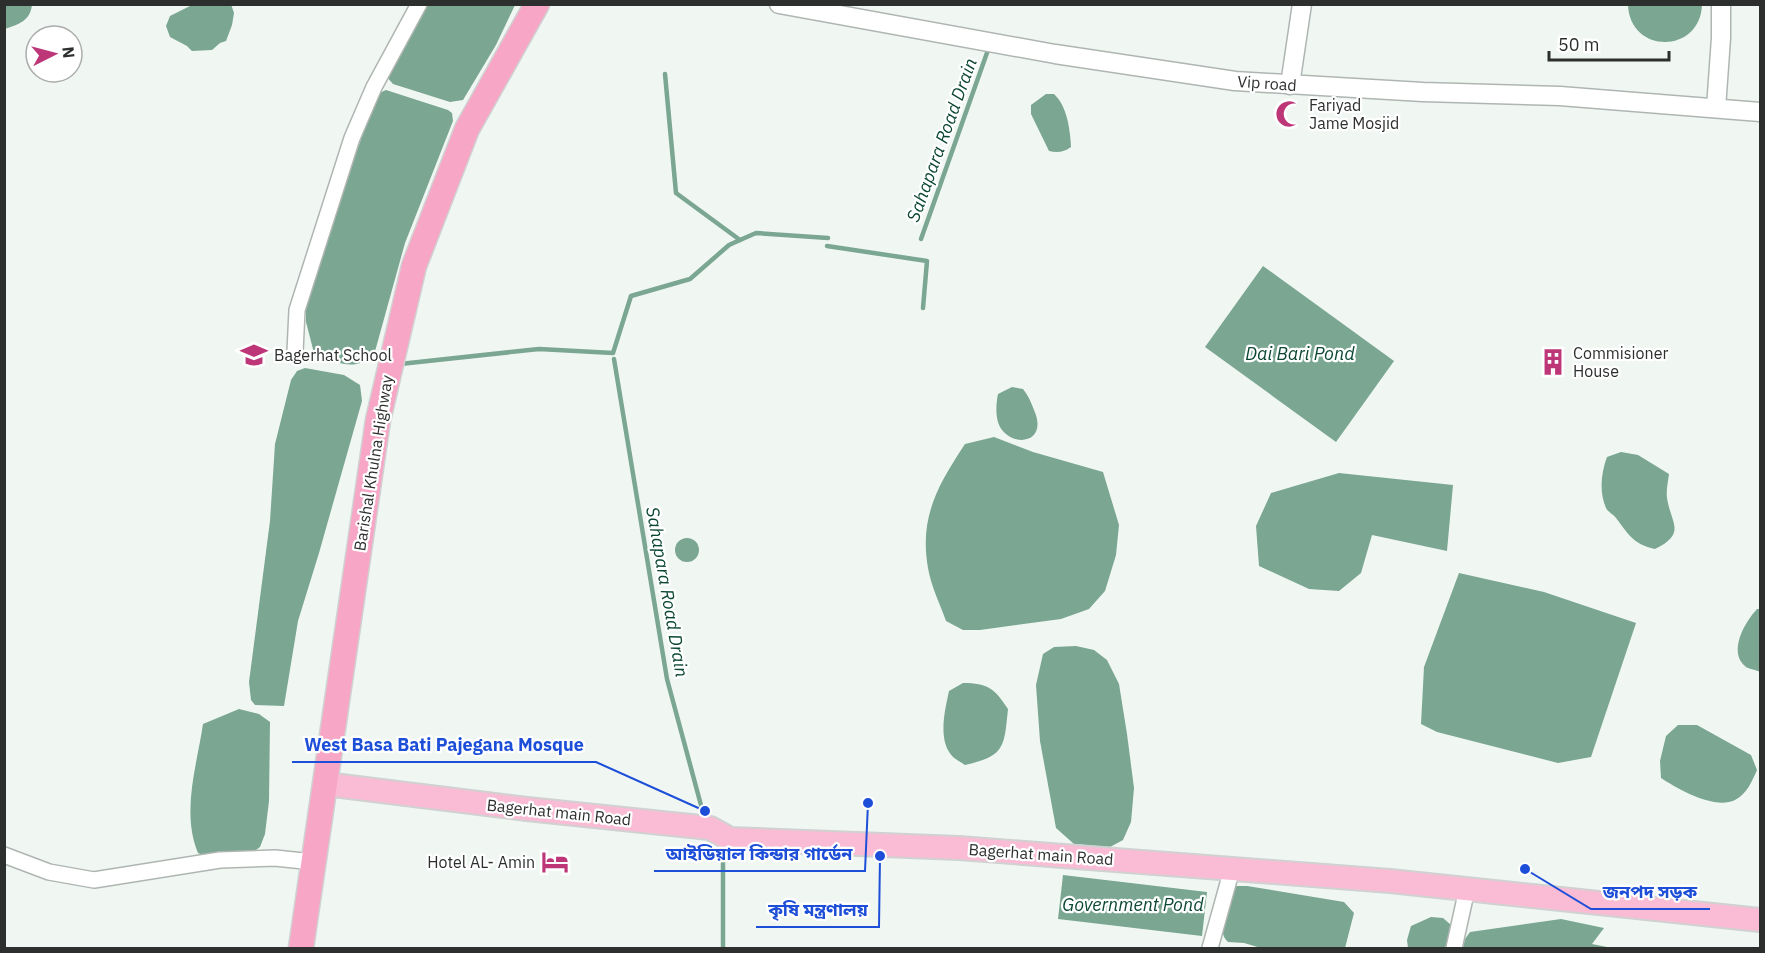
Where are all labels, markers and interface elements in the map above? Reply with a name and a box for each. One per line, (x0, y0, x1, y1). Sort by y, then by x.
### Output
north arrow (24, 24, 84, 84)
scale bar (1549, 24, 1669, 62)
text: 50 m (1558, 33, 1600, 56)
text: N (58, 46, 79, 59)
water label: Sahapara Road Drain (901, 55, 982, 225)
street label: Vip road (1237, 71, 1297, 95)
place label: Fariyad Jame Mosjid (1309, 95, 1399, 133)
mosque icon: Fariyad Jame Mosjid (1274, 99, 1304, 129)
school or university icon: Bagerhat School (239, 340, 269, 370)
water label: Dai Bari Pond (1245, 342, 1355, 365)
place label: Commisioner House (1573, 343, 1668, 381)
place label: Bagerhat School (274, 345, 392, 365)
building icon: Commisioner House (1538, 347, 1568, 377)
street label: Barishal Khulna Highway (349, 374, 397, 552)
water label: Sahapara Road Drain (641, 505, 694, 679)
callout: West Basa Bati Pajegana Mosque (292, 726, 596, 762)
text: West Basa Bati Pajegana Mosque (304, 733, 584, 756)
street label: Bagerhat main Road (486, 794, 632, 830)
callout: আইডিয়াল কিন্ডার গার্ডেন (654, 835, 865, 871)
street label: Bagerhat main Road (968, 839, 1114, 869)
text: আইডিয়াল কিন্ডার গার্ডেন (665, 842, 853, 865)
hotel icon: Hotel AL- Amin (540, 847, 570, 877)
place label: Hotel AL- Amin (427, 852, 535, 872)
callout: জনপদ সড়ক (1591, 873, 1710, 909)
text: জনপদ সড়ক (1602, 880, 1698, 903)
callout: কৃষি মন্ত্রণালয় (756, 891, 879, 927)
water label: Government Pond (1062, 893, 1204, 916)
text: কৃষি মন্ত্রণালয় (767, 898, 869, 921)

